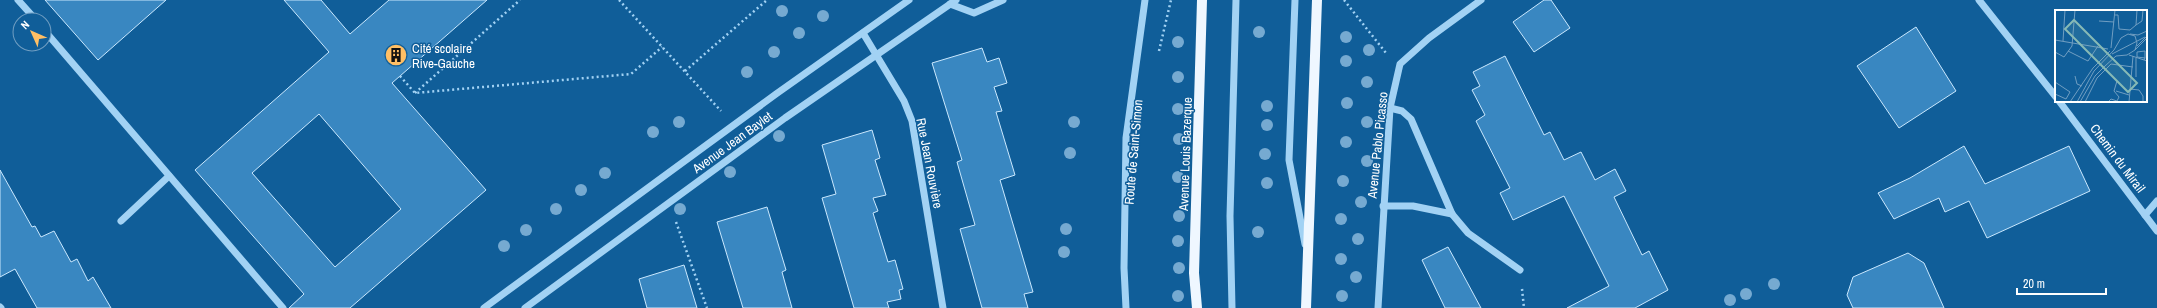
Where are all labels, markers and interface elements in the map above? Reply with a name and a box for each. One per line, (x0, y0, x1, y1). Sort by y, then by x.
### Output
inset map (2055, 10, 2147, 102)
north arrow (12, 12, 52, 52)
text: N (18, 18, 32, 32)
place label: Cité scolaire Rive-Gauche (412, 40, 475, 72)
building icon: Cité scolaire Rive-Gauche (383, 42, 409, 68)
street label: Avenue Pablo Picasso (1363, 91, 1392, 200)
street label: Avenue Louis Bazerque (1175, 97, 1196, 212)
street label: Route de Saint-Simon (1120, 99, 1147, 205)
street label: Avenue Jean Baylet (688, 108, 776, 178)
street label: Rue Jean Rouvière (912, 116, 947, 210)
street label: Chemin du Mirail (2086, 121, 2149, 196)
scale bar (2017, 270, 2106, 296)
text: 20 m (2023, 276, 2045, 292)

